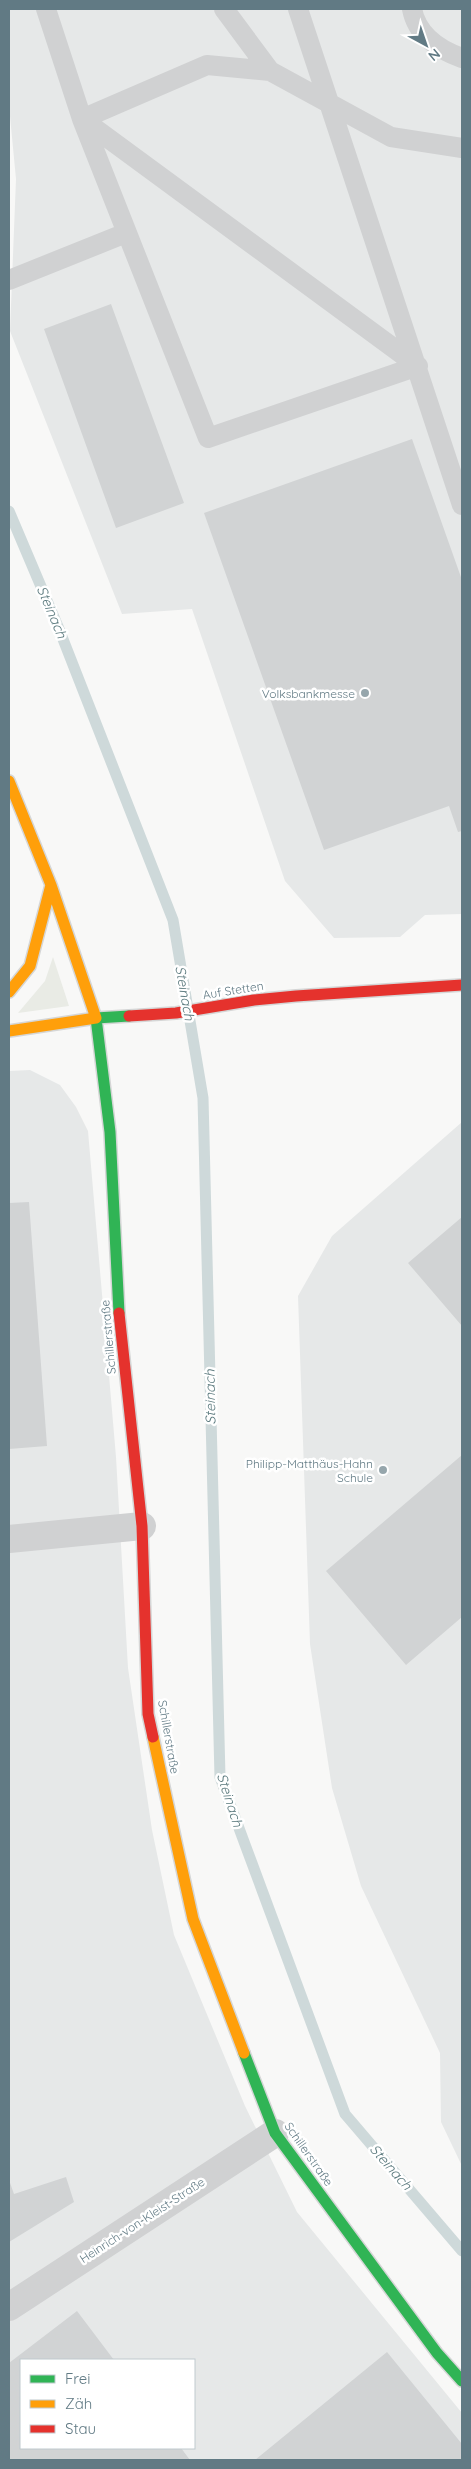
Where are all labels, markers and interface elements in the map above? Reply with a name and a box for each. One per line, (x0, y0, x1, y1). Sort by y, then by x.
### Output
north arrow (401, 20, 451, 70)
text: N (425, 45, 444, 65)
water label: Steinach (33, 583, 71, 642)
place label: Volksbankmesse (262, 686, 355, 701)
marker: Volksbankmesse (359, 687, 371, 699)
water label: Steinach (171, 964, 199, 1023)
street label: Auf Stetten (202, 978, 264, 1002)
street label: Schillerstraße (97, 1299, 119, 1375)
water label: Steinach (201, 1368, 219, 1425)
place label: Philipp-Matthäus-Hahn Schule (246, 1456, 373, 1485)
marker: Philipp-Matthäus-Hahn Schule (377, 1464, 389, 1476)
street label: Schillerstraße (155, 1699, 183, 1775)
water label: Steinach (213, 1771, 247, 1830)
street label: Schillerstraße (281, 2119, 337, 2189)
water label: Steinach (366, 2140, 417, 2195)
street label: Heinrich-von-Kleist-Straße (77, 2174, 208, 2266)
legend (20, 2359, 195, 2449)
text: Frei (65, 2369, 91, 2388)
text: Zäh (65, 2394, 92, 2413)
text: Stau (65, 2419, 96, 2438)

